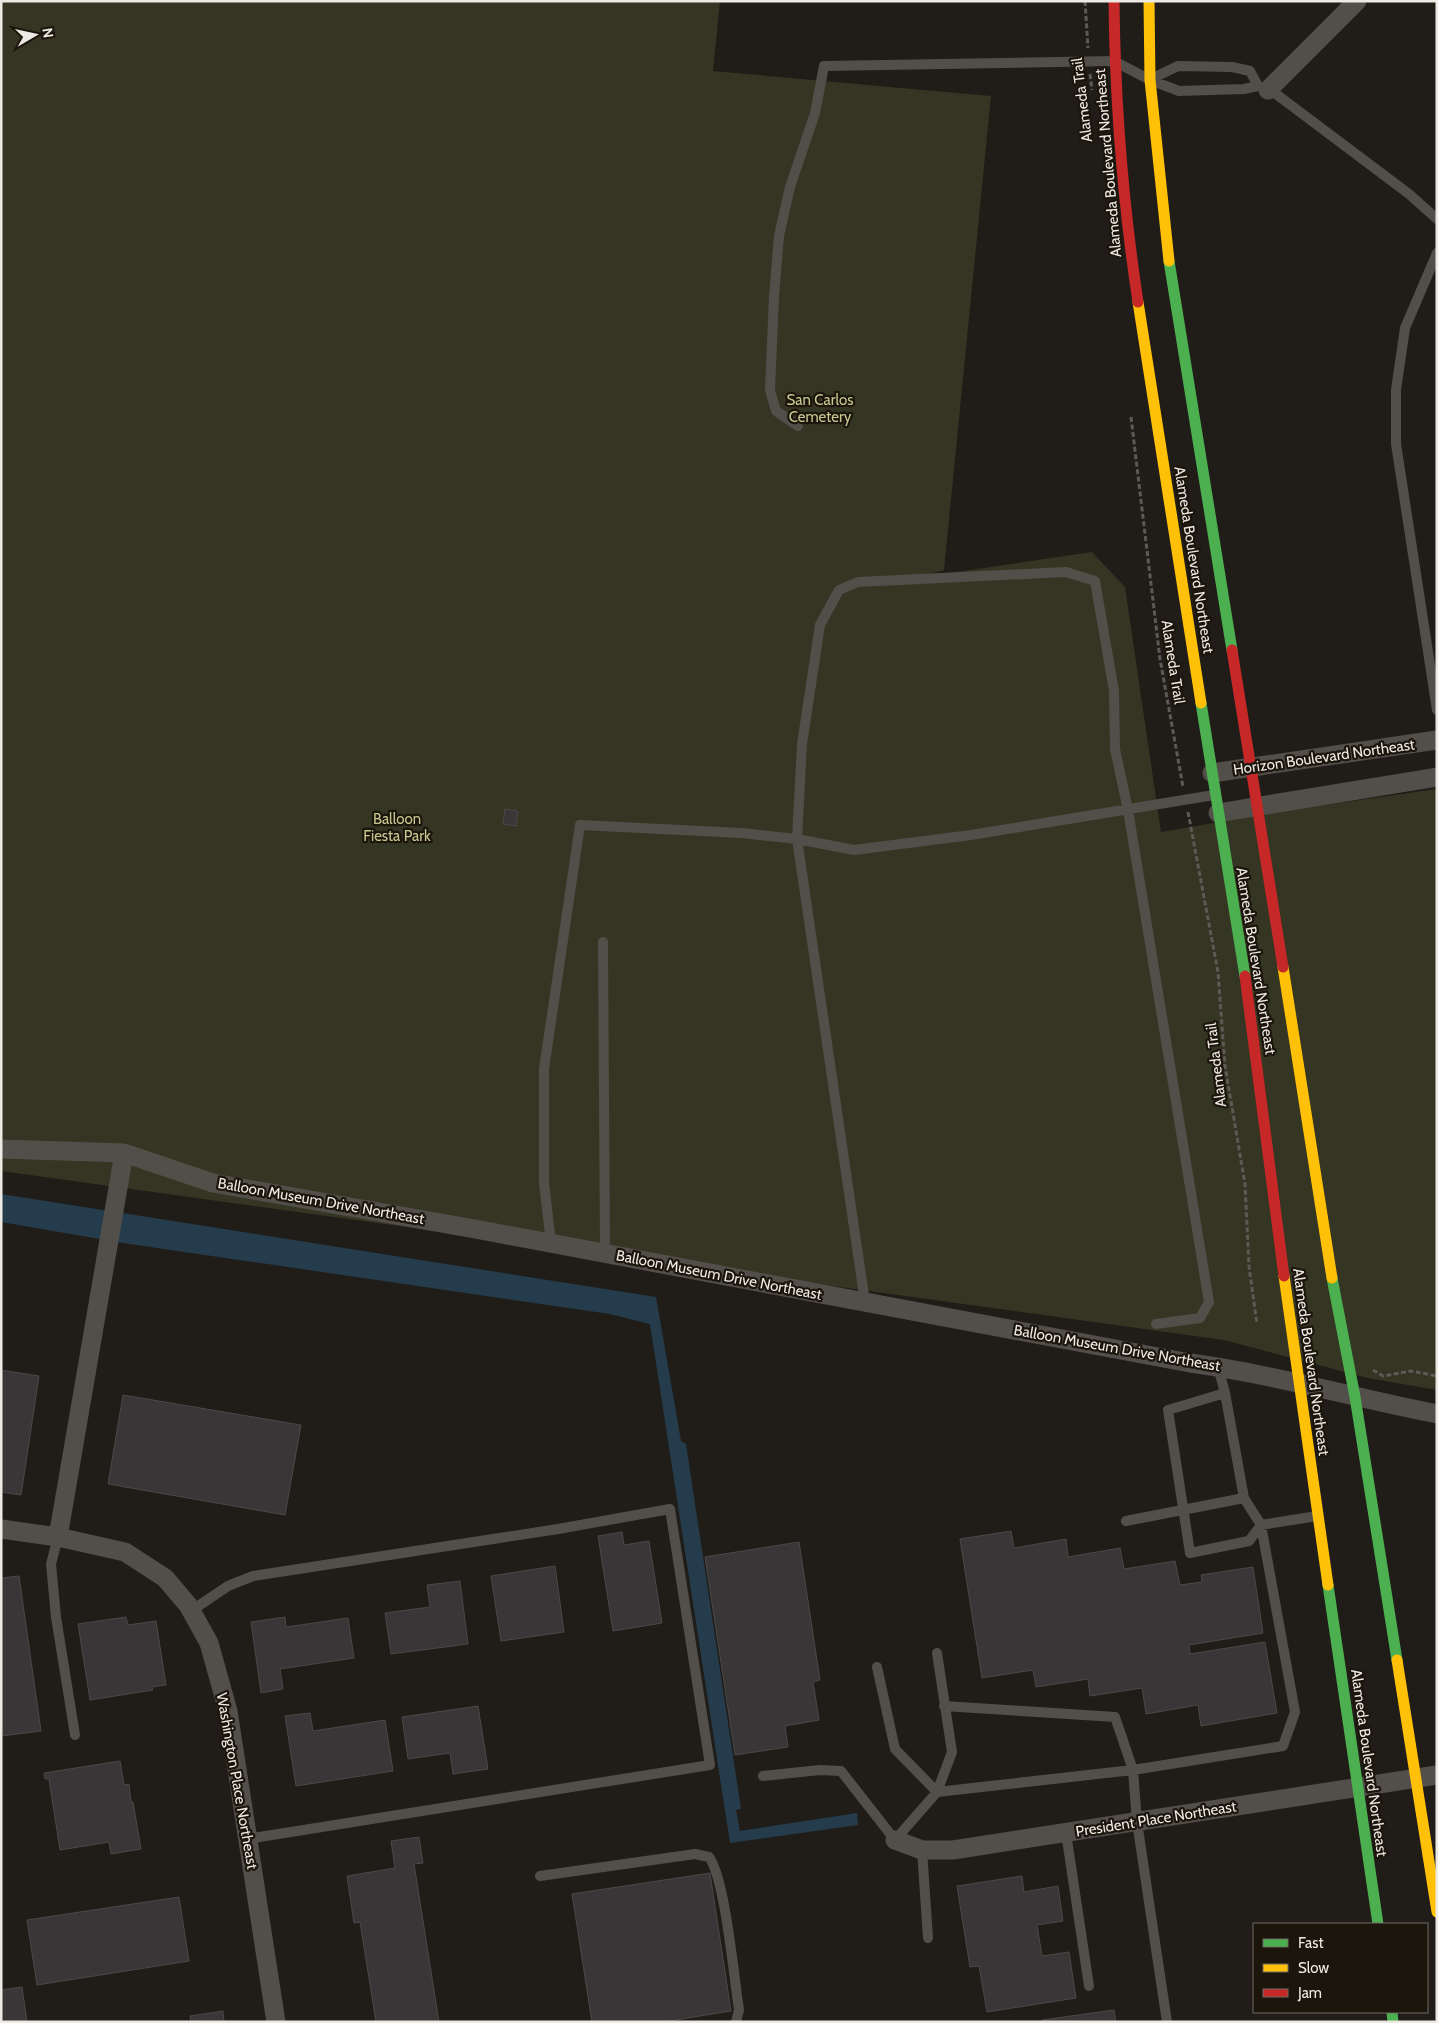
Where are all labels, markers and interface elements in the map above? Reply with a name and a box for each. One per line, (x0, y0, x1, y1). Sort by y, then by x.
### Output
north arrow (10, 10, 60, 60)
text: N (38, 27, 58, 39)
street label: Alameda Trail (1068, 56, 1096, 143)
street label: Alameda Boulevard Northeast (1091, 68, 1125, 258)
park label: San Carlos Cemetery (787, 391, 853, 426)
street label: Alameda Boulevard Northeast (1170, 465, 1218, 655)
street label: Alameda Trail (1157, 619, 1189, 706)
street label: Horizon Boulevard Northeast (1232, 735, 1416, 779)
park label: Balloon Fiesta Park (363, 810, 431, 845)
street label: Alameda Boulevard Northeast (1232, 866, 1280, 1056)
street label: Alameda Trail (1202, 1021, 1230, 1108)
street label: Balloon Museum Drive Northeast (216, 1174, 426, 1228)
street label: Balloon Museum Drive Northeast (615, 1246, 823, 1304)
street label: Alameda Boulevard Northeast (1289, 1267, 1333, 1457)
street label: Balloon Museum Drive Northeast (1012, 1321, 1222, 1375)
street label: Alameda Boulevard Northeast (1347, 1668, 1391, 1858)
street label: Washington Place Northeast (213, 1691, 261, 1871)
street label: President Place Northeast (1074, 1797, 1238, 1841)
legend (1253, 1923, 1428, 2013)
text: Fast (1298, 1934, 1323, 1952)
text: Slow (1298, 1959, 1329, 1977)
text: Jam (1297, 1984, 1322, 2002)

